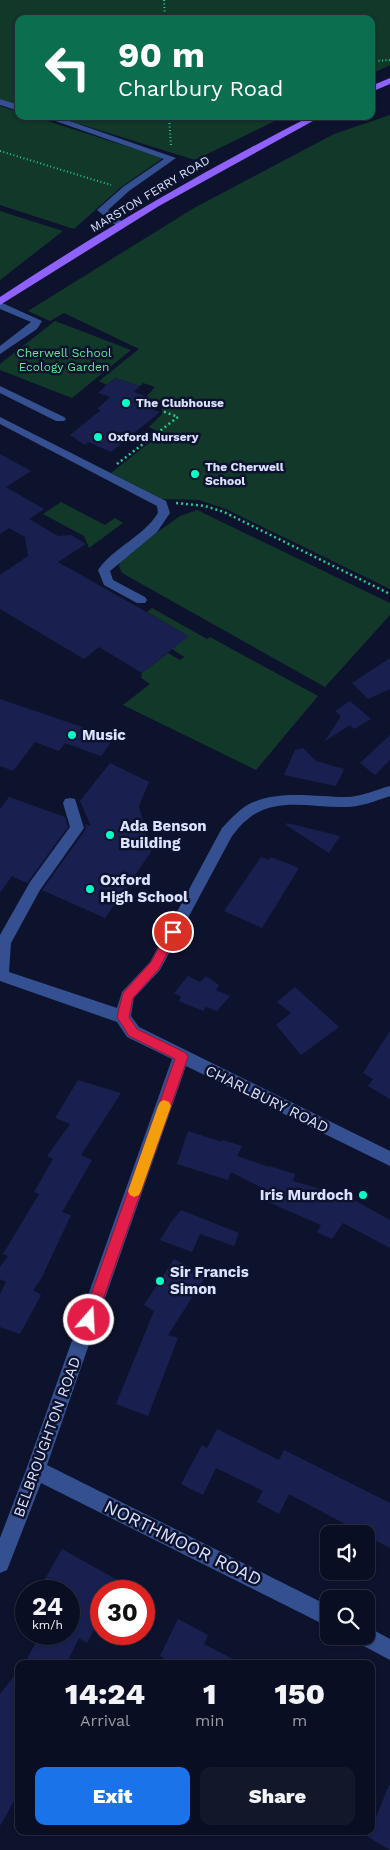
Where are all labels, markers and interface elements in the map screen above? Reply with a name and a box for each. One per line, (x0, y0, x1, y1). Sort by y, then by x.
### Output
text: 90 m (118, 34, 205, 76)
icon: left (35, 35, 100, 100)
text: Charlbury Road (118, 76, 283, 101)
street label: MARSTON FERRY ROAD (88, 153, 212, 235)
park label: Cherwell School Ecology Garden (16, 346, 112, 374)
place label: The Clubhouse (136, 396, 224, 410)
marker: The Clubhouse (120, 397, 132, 409)
place label: Oxford Nursery (108, 430, 199, 444)
marker: Oxford Nursery (92, 431, 104, 443)
place label: The Cherwell School (205, 460, 284, 488)
marker: The Cherwell School (189, 468, 201, 480)
place label: Music (82, 726, 126, 744)
marker: Music (66, 729, 78, 741)
place label: Ada Benson Building (120, 817, 207, 852)
marker: Ada Benson Building (104, 829, 116, 841)
place label: Oxford High School (100, 871, 188, 906)
marker: Oxford High School (84, 883, 96, 895)
pin (152, 911, 194, 953)
icon: arrive (159, 918, 187, 946)
street label: CHARLBURY ROAD (202, 1061, 332, 1137)
place label: Iris Murdoch (260, 1186, 353, 1204)
marker: Iris Murdoch (357, 1189, 369, 1201)
place label: Sir Francis Simon (170, 1263, 249, 1298)
marker: Sir Francis Simon (154, 1275, 166, 1287)
position arrow (62, 1293, 114, 1345)
street label: BELBROUGHTON ROAD (10, 1354, 84, 1520)
street label: NORTHMOOR ROAD (101, 1495, 265, 1590)
map controls (320, 1525, 375, 1645)
button: sound (320, 1525, 375, 1580)
speed limit sign: 30 (90, 1580, 155, 1645)
button: search (320, 1590, 375, 1645)
text: 24 (32, 1592, 63, 1621)
text: km/h (32, 1618, 63, 1632)
text: 14:24 (65, 1676, 145, 1711)
text: 1 (203, 1676, 216, 1711)
text: 150 (275, 1676, 325, 1711)
text: Arrival (80, 1711, 130, 1730)
text: min (195, 1711, 224, 1730)
text: m (292, 1711, 307, 1730)
button: Exit (35, 1767, 190, 1825)
button: Share (200, 1767, 355, 1825)

